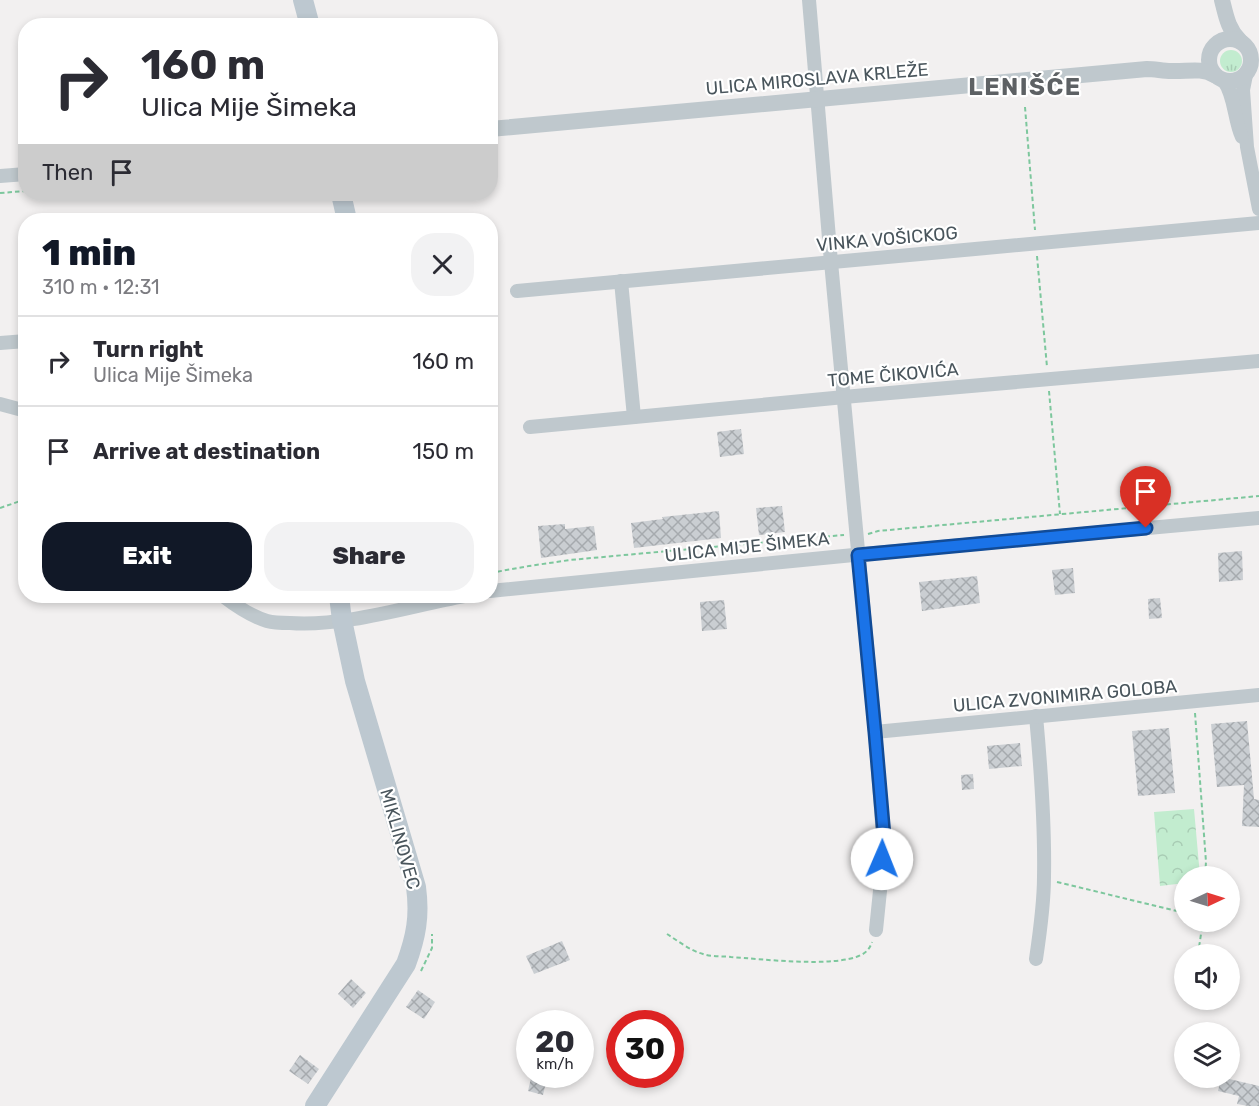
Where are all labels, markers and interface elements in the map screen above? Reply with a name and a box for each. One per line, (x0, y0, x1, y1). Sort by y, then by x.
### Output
text: 160 m (141, 40, 265, 90)
icon: right (42, 42, 120, 120)
street label: ULICA MIROSLAVA KRLEŽE (705, 58, 929, 100)
district label: LENIŠĆE (968, 72, 1082, 101)
text: Ulica Mije Šimeka (141, 91, 357, 123)
icon: arrive (105, 156, 138, 189)
text: Then (42, 159, 93, 186)
street label: VINKA VOŠICKOG (815, 222, 959, 256)
text: 1 min (42, 231, 136, 274)
button: close (411, 233, 474, 296)
text: 310 m · 12:31 (42, 275, 160, 299)
text: Turn right (93, 336, 203, 363)
icon: right (42, 345, 75, 378)
text: 160 m (412, 348, 474, 375)
street label: TOME ČIKOVIĆA (827, 358, 959, 392)
text: Ulica Mije Šimeka (93, 363, 253, 387)
icon: arrive (42, 435, 75, 468)
text: Arrive at destination (93, 438, 320, 465)
text: 150 m (413, 438, 474, 465)
pin (1120, 466, 1171, 528)
icon: arrive (1129, 475, 1162, 508)
button: Exit (42, 522, 252, 591)
button: Share (264, 522, 474, 591)
street label: ULICA MIJE ŠIMEKA (663, 527, 831, 567)
street label: ULICA ZVONIMIRA GOLOBA (952, 675, 1178, 717)
street label: MIKLINOVEC (375, 786, 425, 892)
position arrow (850, 827, 914, 891)
north arrow (1174, 866, 1240, 932)
map controls (1174, 866, 1240, 1088)
button: sound (1174, 944, 1240, 1010)
speed limit sign: 30 (606, 1010, 684, 1088)
button: layers (1174, 1022, 1240, 1088)
text: 20 (535, 1024, 575, 1060)
text: km/h (536, 1055, 574, 1073)

